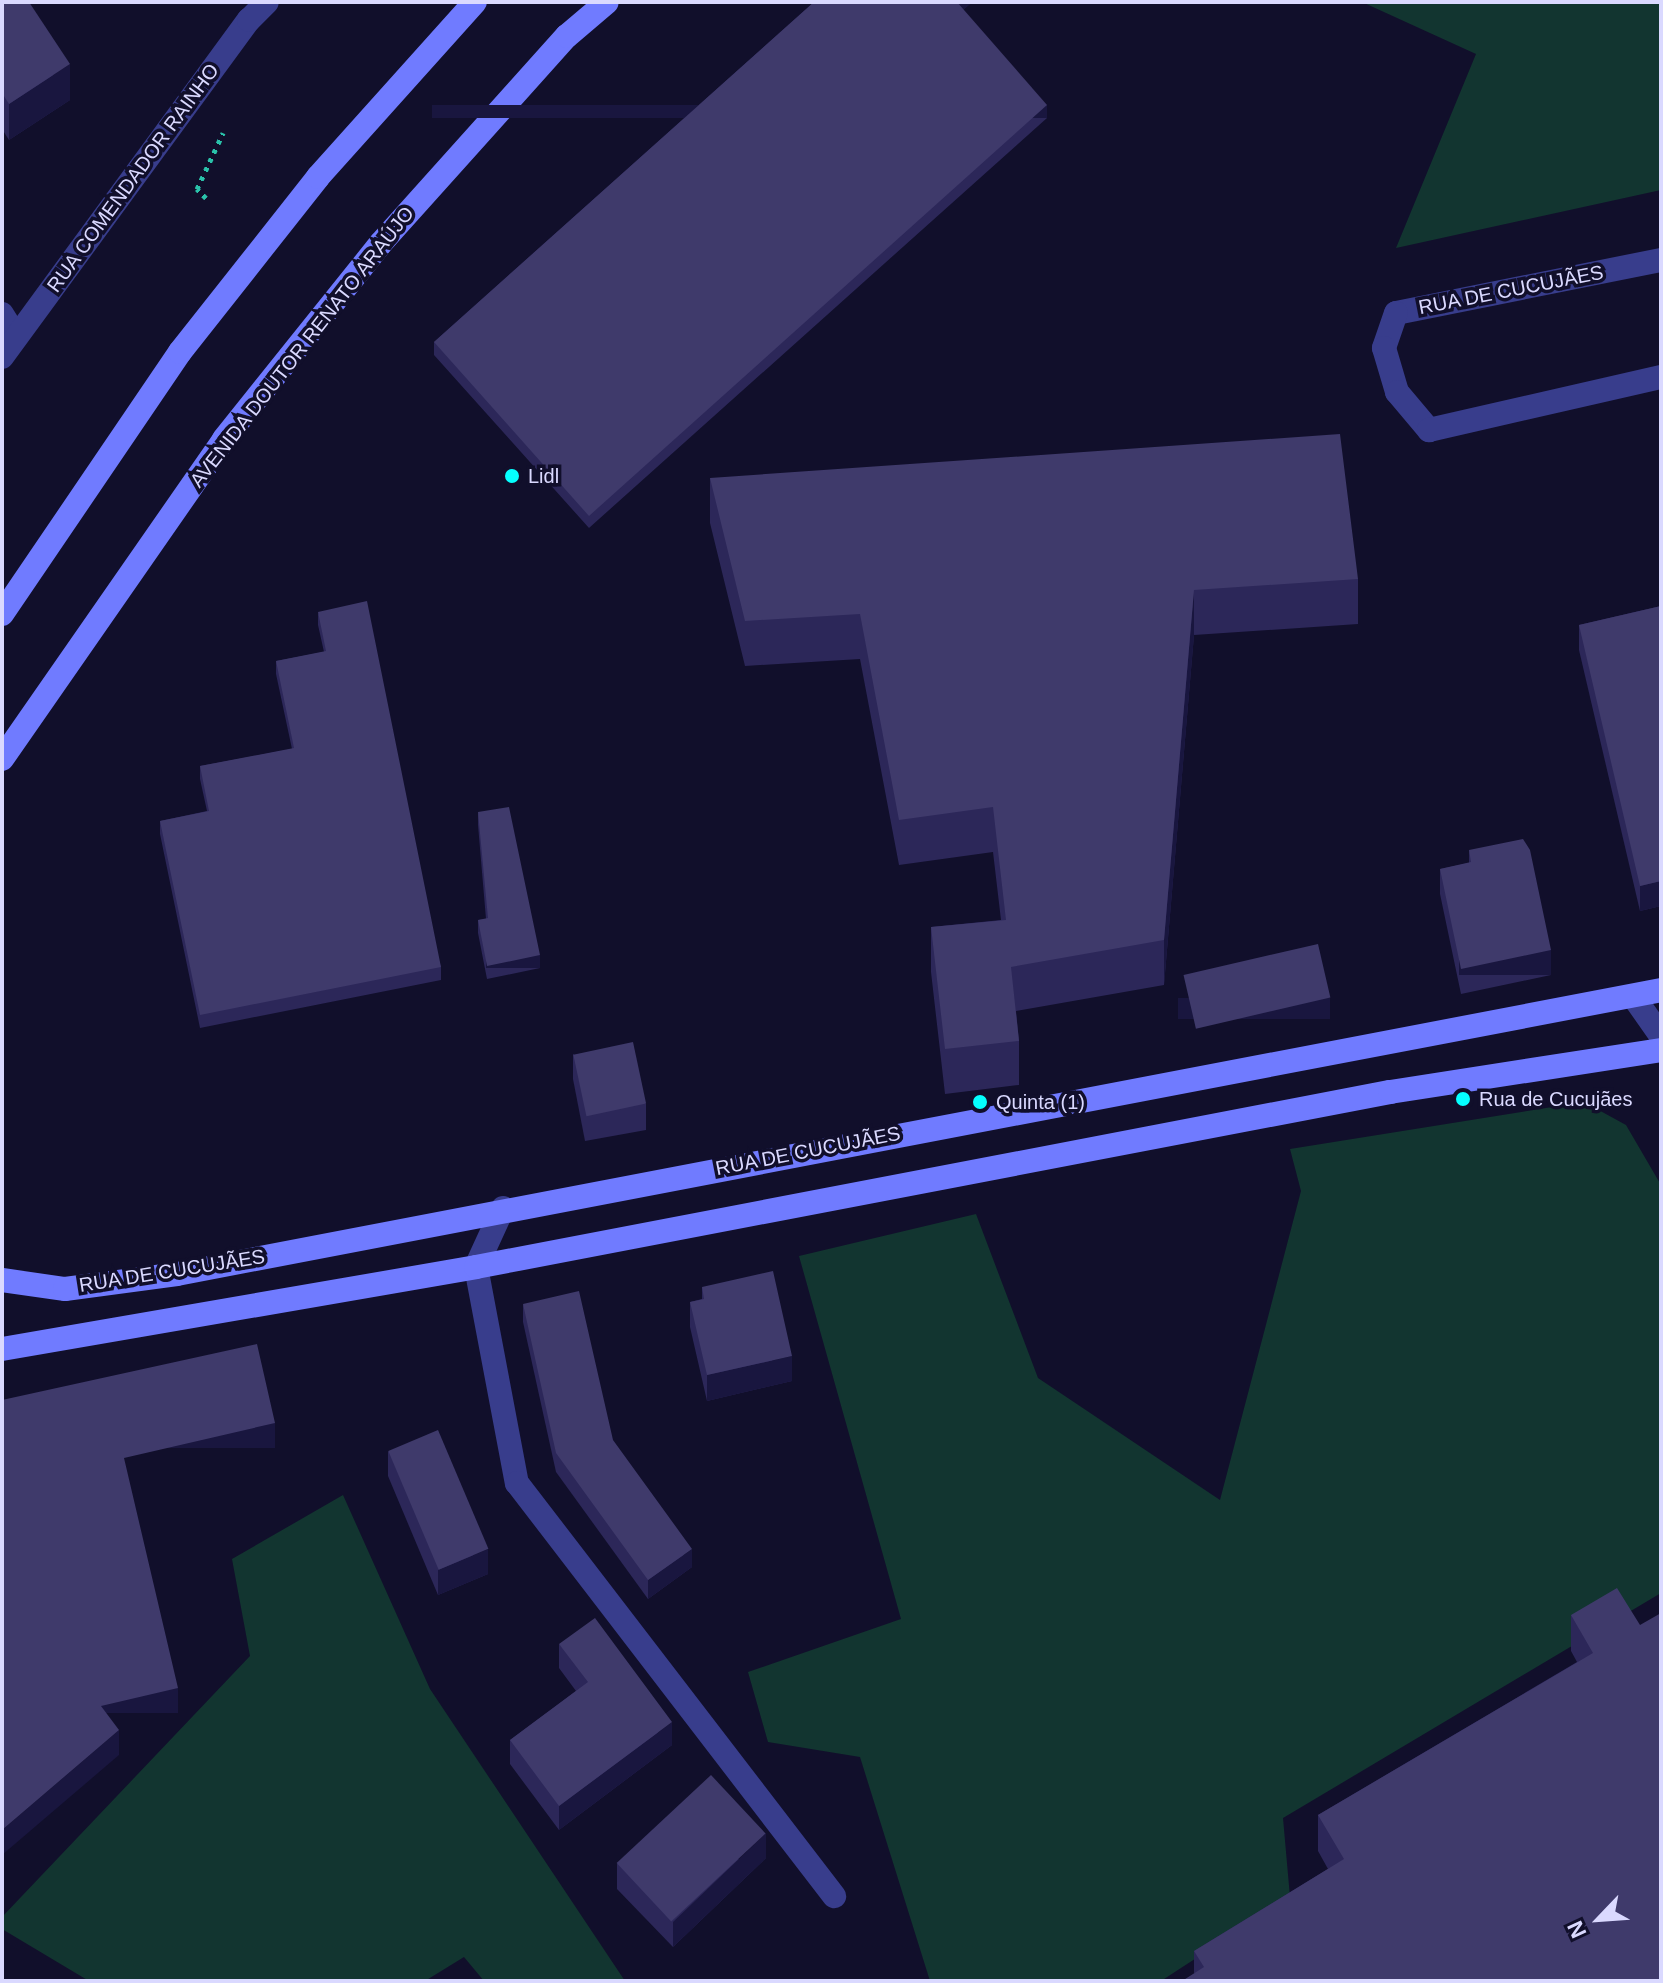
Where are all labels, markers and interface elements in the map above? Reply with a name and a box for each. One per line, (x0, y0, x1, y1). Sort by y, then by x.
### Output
street label: RUA COMENDADOR RAINHO (42, 59, 224, 297)
street label: AVENIDA DOUTOR RENATO ARAÚJO (184, 201, 420, 493)
street label: RUA DE CUCUJÃES (1416, 260, 1606, 320)
place label: Lidl (528, 464, 559, 488)
marker: Lidl (503, 467, 521, 485)
place label: Rua de Cucujães (1479, 1087, 1632, 1111)
place label: Quinta (1) (996, 1090, 1085, 1114)
marker: Rua de Cucujães (1454, 1090, 1472, 1108)
marker: Quinta (1) (971, 1093, 989, 1111)
street label: RUA DE CUCUJÃES (713, 1121, 903, 1181)
street label: RUA DE CUCUJÃES (77, 1244, 267, 1298)
north arrow (1559, 1879, 1639, 1959)
text: N (1562, 1917, 1591, 1942)

